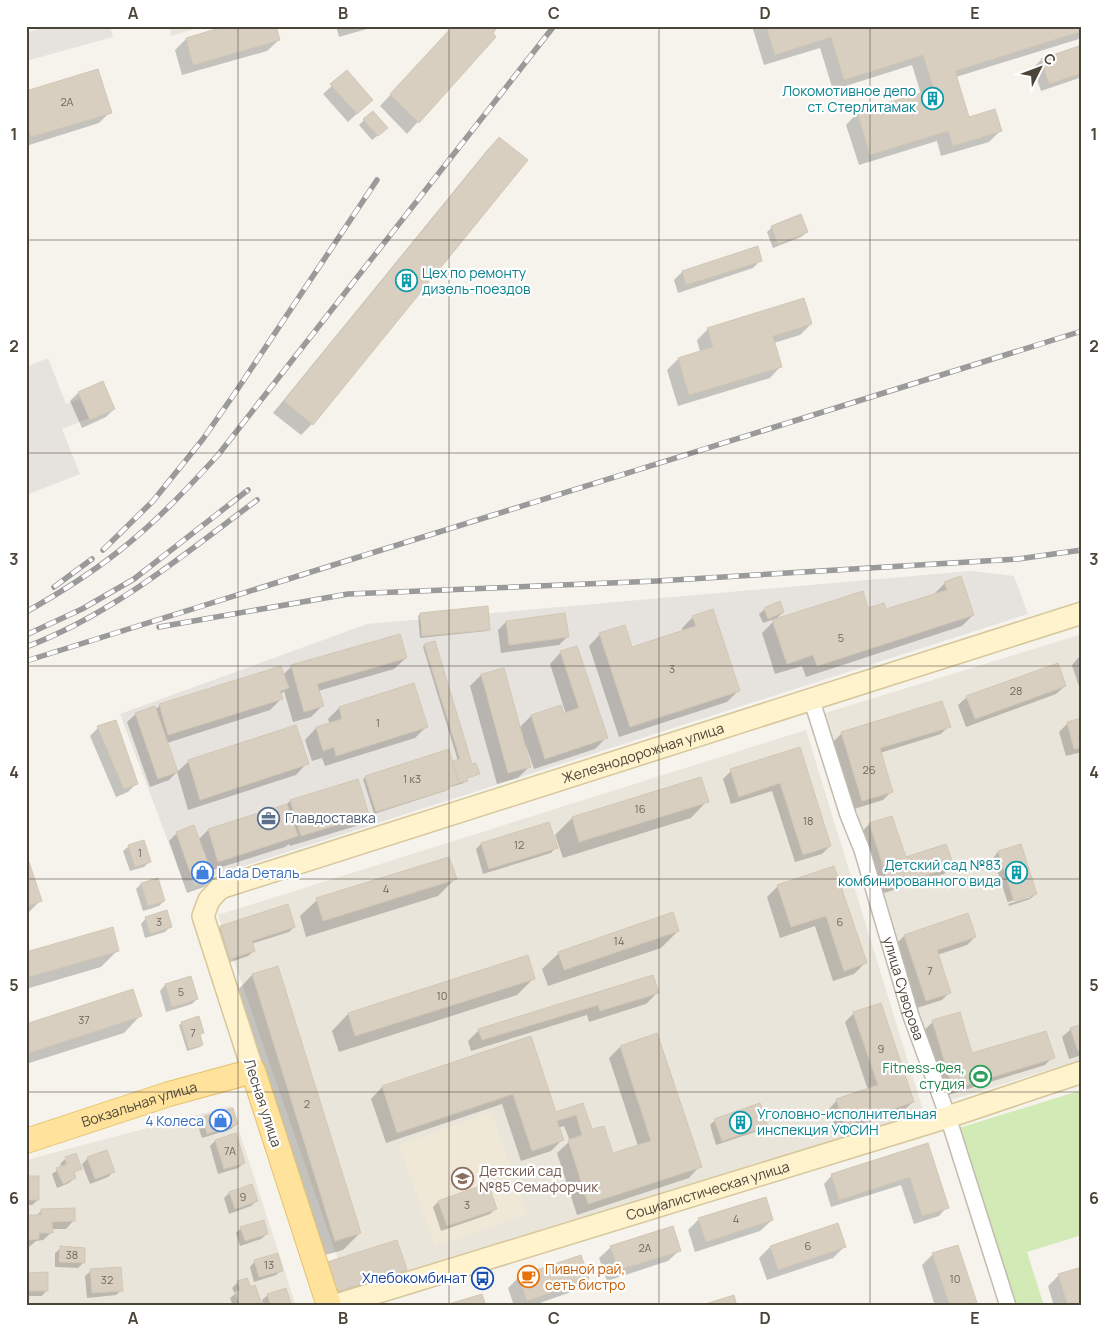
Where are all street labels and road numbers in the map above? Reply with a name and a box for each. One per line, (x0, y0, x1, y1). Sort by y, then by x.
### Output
street label: Железнодорожная улица (559, 718, 726, 787)
street label: улица Суворова (879, 934, 929, 1043)
street label: Лесная улица (240, 1056, 287, 1149)
street label: Вокзальная улица (79, 1077, 199, 1131)
street label: Социалистическая улица (624, 1156, 792, 1224)

